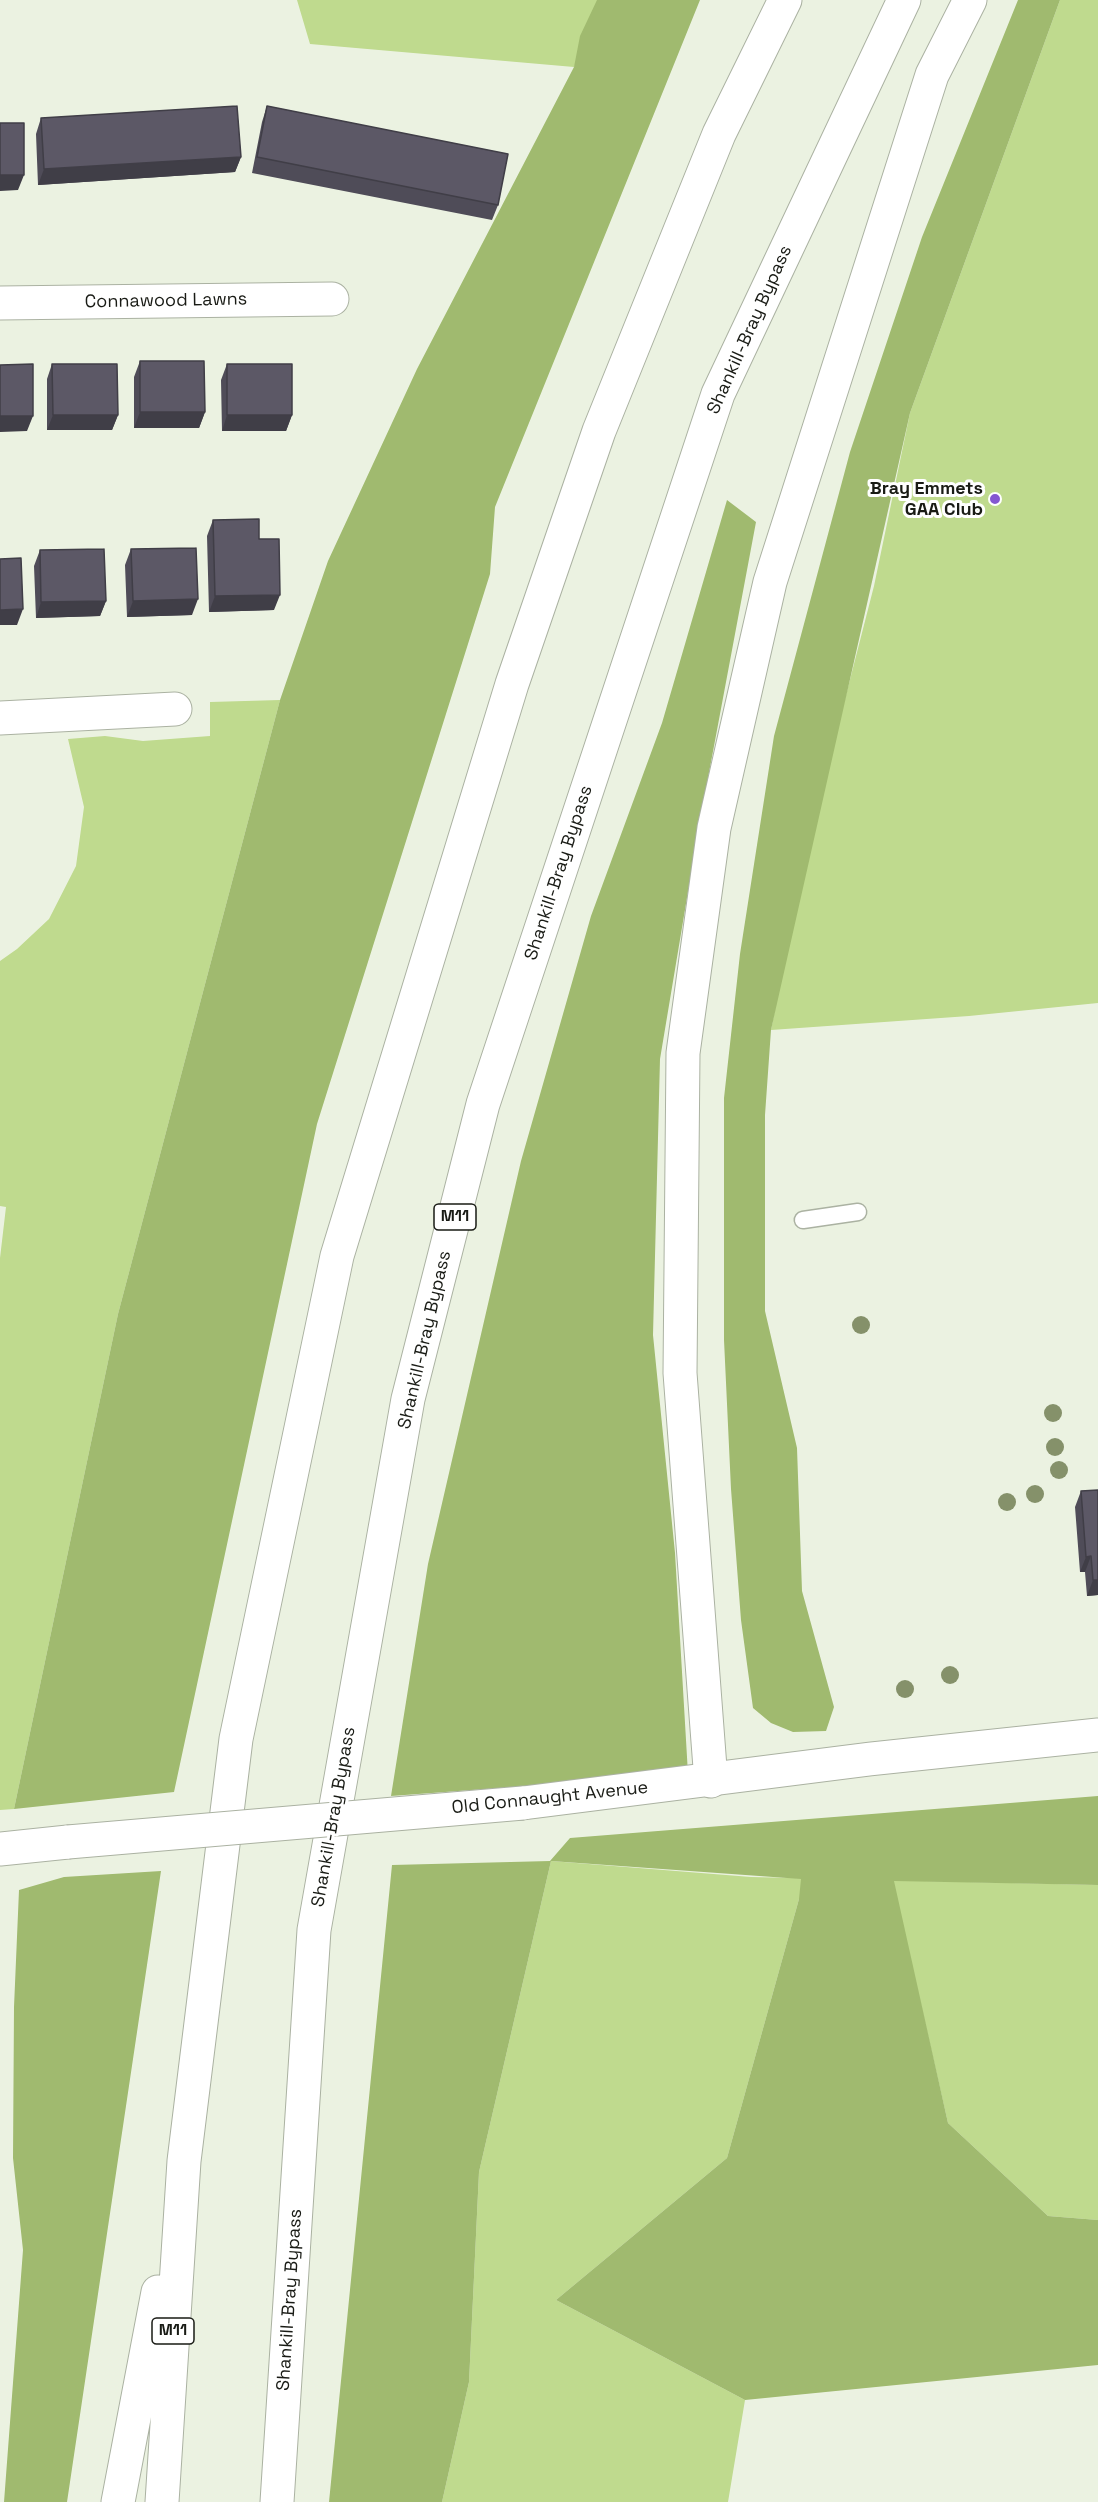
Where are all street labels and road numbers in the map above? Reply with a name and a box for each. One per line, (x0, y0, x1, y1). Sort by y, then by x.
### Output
street label: Shankill-Bray Bypass (703, 242, 797, 418)
street label: Connawood Lawns (85, 289, 247, 313)
street label: Shankill-Bray Bypass (521, 783, 597, 963)
road number: M11 (434, 1204, 476, 1230)
street label: Shankill-Bray Bypass (394, 1249, 456, 1431)
street label: Shankill-Bray Bypass (308, 1725, 360, 1909)
street label: Old Connaught Avenue (451, 1777, 649, 1819)
street label: Shankill-Bray Bypass (273, 2208, 307, 2392)
road number: M11 (152, 2318, 194, 2344)

